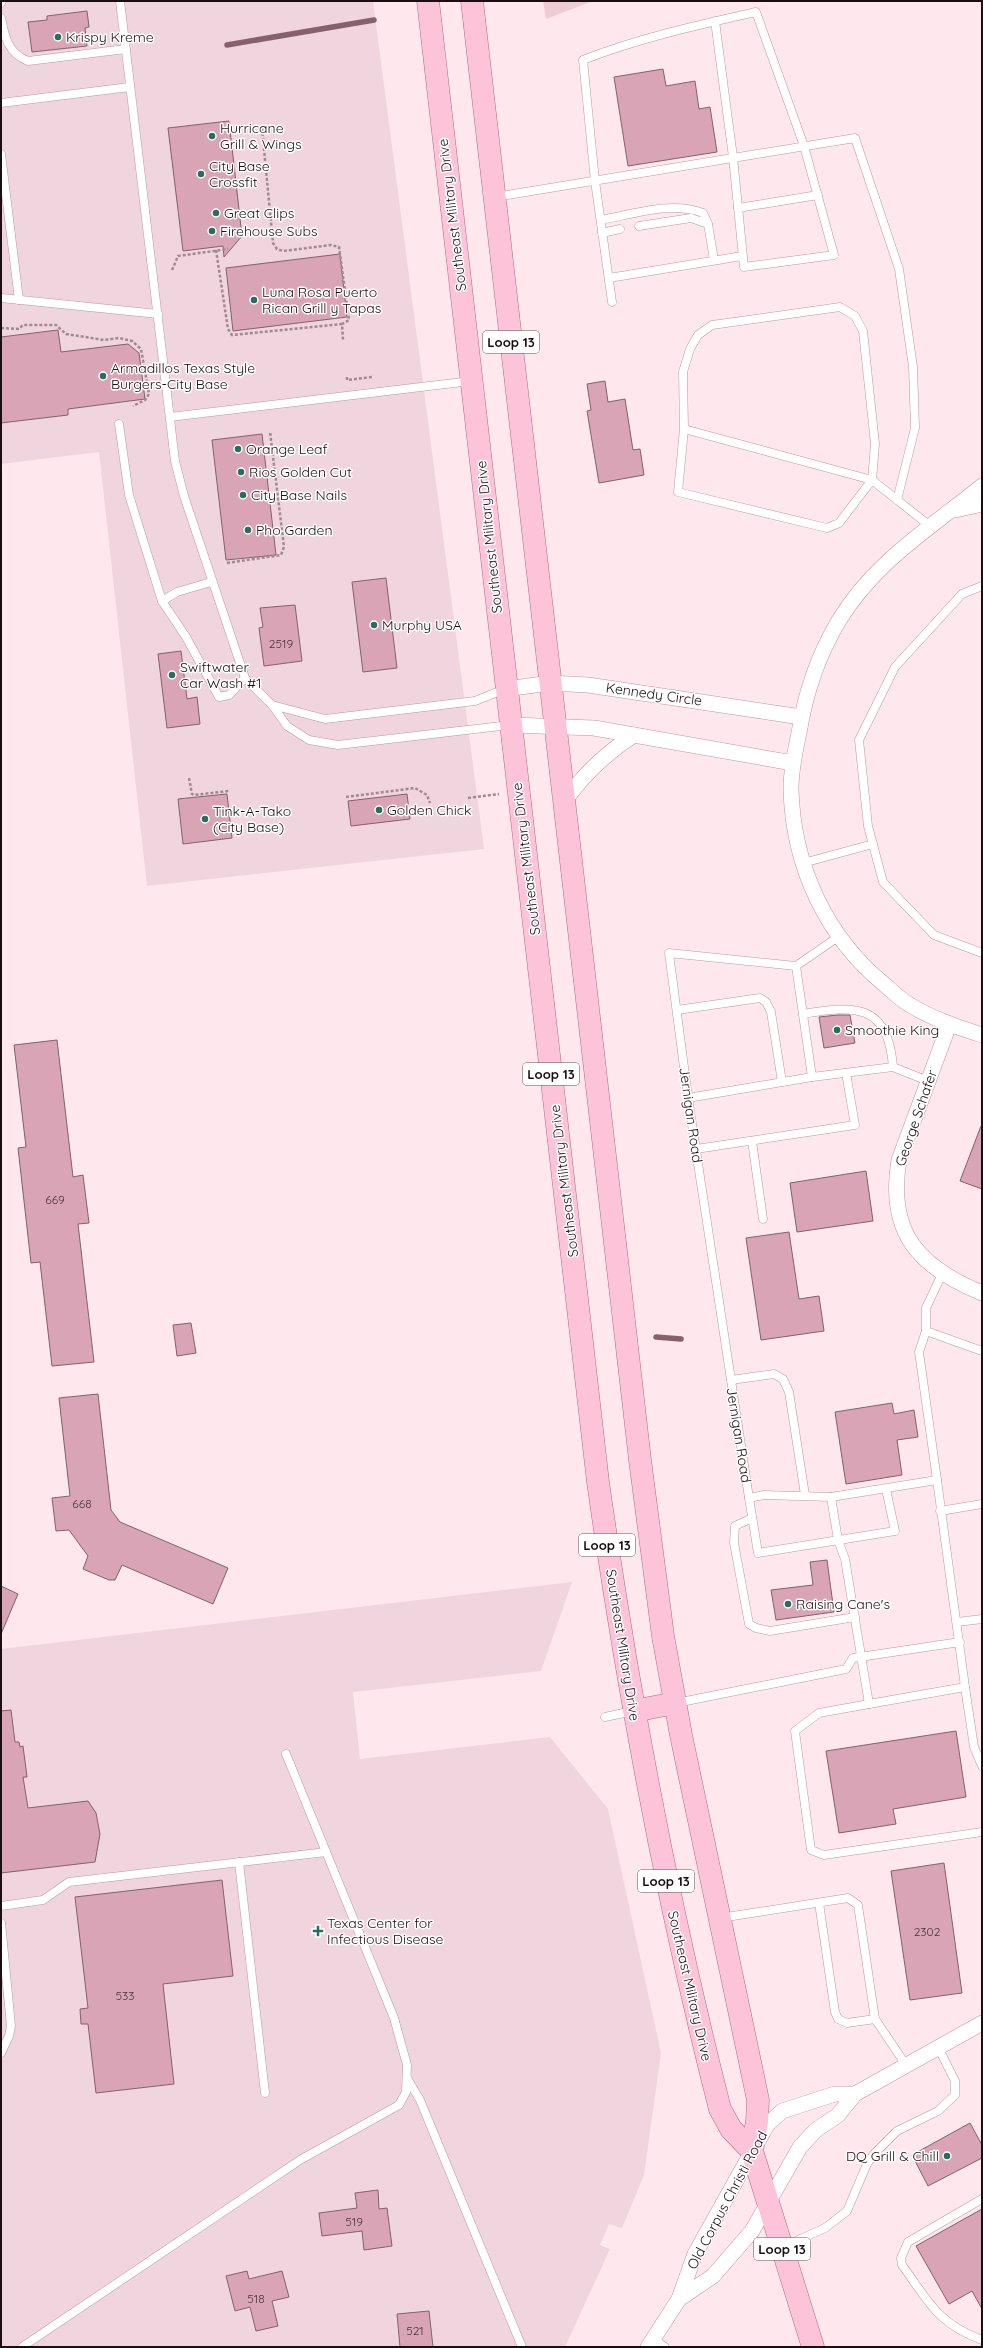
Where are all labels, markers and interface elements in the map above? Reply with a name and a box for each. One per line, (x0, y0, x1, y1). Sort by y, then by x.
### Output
place label: Krispy Kreme (66, 28, 154, 46)
marker: Krispy Kreme (53, 32, 63, 42)
place label: Hurricane Grill & Wings (220, 119, 301, 153)
marker: Hurricane Grill & Wings (207, 131, 217, 141)
street label: Southeast Military Drive (434, 138, 470, 292)
place label: City Base Crossfit (209, 157, 270, 191)
marker: City Base Crossfit (196, 169, 206, 179)
place label: Great Clips (224, 204, 294, 222)
marker: Great Clips (211, 208, 221, 218)
place label: Firehouse Subs (220, 222, 317, 240)
marker: Firehouse Subs (207, 226, 217, 236)
place label: Luna Rosa Puerto Rican Grill y Tapas (262, 283, 381, 317)
marker: Luna Rosa Puerto Rican Grill y Tapas (249, 295, 259, 305)
road number: Loop 13 (483, 331, 539, 353)
place label: Armadillos Texas Style Burgers-City Base (111, 359, 255, 393)
marker: Armadillos Texas Style Burgers-City Base (98, 371, 108, 381)
place label: Orange Leaf (246, 440, 328, 458)
marker: Orange Leaf (233, 444, 243, 454)
street label: Southeast Military Drive (472, 460, 506, 614)
place label: Rios Golden Cut (249, 463, 352, 481)
marker: Rios Golden Cut (236, 467, 246, 477)
place label: City Base Nails (251, 486, 347, 504)
marker: City Base Nails (238, 490, 248, 500)
place label: Pho Garden (256, 521, 333, 539)
marker: Pho Garden (243, 525, 253, 535)
place label: Murphy USA (382, 616, 462, 634)
marker: Murphy USA (369, 620, 379, 630)
house number: 2519 (269, 636, 293, 651)
place label: Swiftwater Car Wash #1 (180, 658, 261, 692)
marker: Swiftwater Car Wash #1 (167, 670, 177, 680)
street label: Kennedy Circle (605, 678, 703, 710)
street label: Southeast Military Drive (508, 782, 544, 936)
place label: Golden Chick (387, 801, 471, 819)
place label: Tink-A-Tako (City Base) (213, 802, 291, 836)
marker: Golden Chick (374, 805, 384, 815)
marker: Tink-A-Tako (City Base) (200, 814, 210, 824)
place label: Smoothie King (845, 1021, 939, 1039)
marker: Smoothie King (832, 1025, 842, 1035)
road number: Loop 13 (523, 1063, 579, 1085)
street label: Jernigan Road (675, 1066, 707, 1164)
street label: George Schafer (891, 1067, 941, 1169)
street label: Southeast Military Drive (546, 1104, 582, 1258)
house number: 669 (45, 1192, 65, 1207)
street label: Jernigan Road (723, 1386, 755, 1484)
house number: 668 (72, 1496, 92, 1511)
road number: Loop 13 (579, 1534, 635, 1556)
street label: Southeast Military Drive (602, 1568, 644, 1722)
place label: Raising Cane's (796, 1595, 890, 1613)
marker: Raising Cane's (783, 1599, 793, 1609)
road number: Loop 13 (638, 1870, 694, 1892)
street label: Southeast Military Drive (664, 1909, 716, 2063)
place label: Texas Center for Infectious Disease (327, 1914, 443, 1948)
house number: 2302 (914, 1924, 941, 1939)
marker: Texas Center for Infectious Disease (312, 1925, 324, 1937)
house number: 533 (115, 1988, 135, 2003)
street label: Old Corpus Christi Road (683, 2128, 771, 2272)
place label: DQ Grill & Chill (846, 2147, 939, 2165)
marker: DQ Grill & Chill (942, 2151, 952, 2161)
house number: 519 (345, 2214, 363, 2229)
road number: Loop 13 (754, 2238, 810, 2260)
house number: 518 (247, 2291, 265, 2306)
house number: 521 (406, 2323, 424, 2338)

